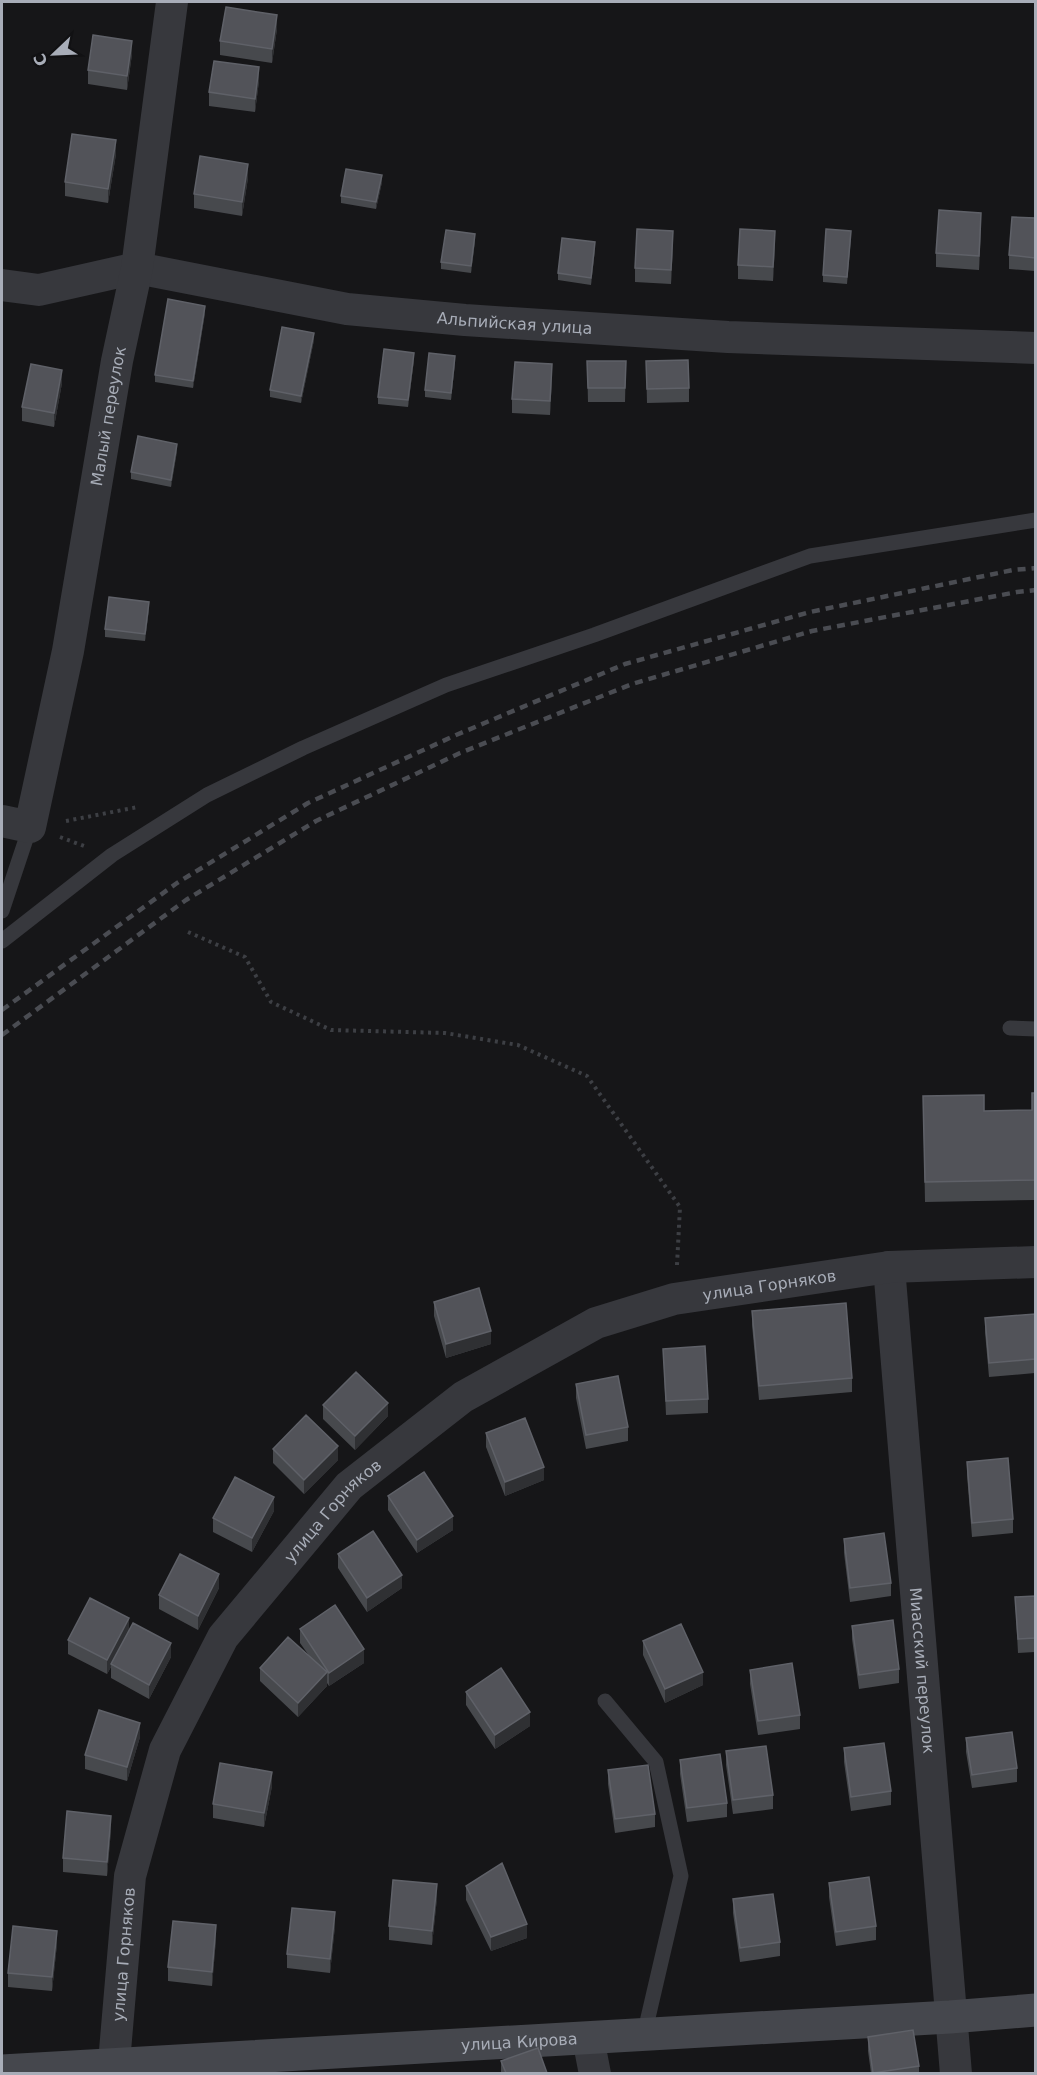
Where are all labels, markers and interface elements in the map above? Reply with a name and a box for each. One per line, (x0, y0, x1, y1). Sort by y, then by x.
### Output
north arrow (24, 24, 84, 84)
text: С (30, 51, 52, 69)
street label: Альпийская улица (436, 308, 593, 338)
street label: Малый переулок (87, 344, 129, 487)
street label: улица Горняков (701, 1266, 837, 1304)
street label: улица Горняков (280, 1455, 385, 1566)
street label: Миасский переулок (906, 1587, 939, 1755)
street label: улица Горняков (108, 1887, 138, 2022)
street label: улица Кирова (460, 2029, 578, 2054)

